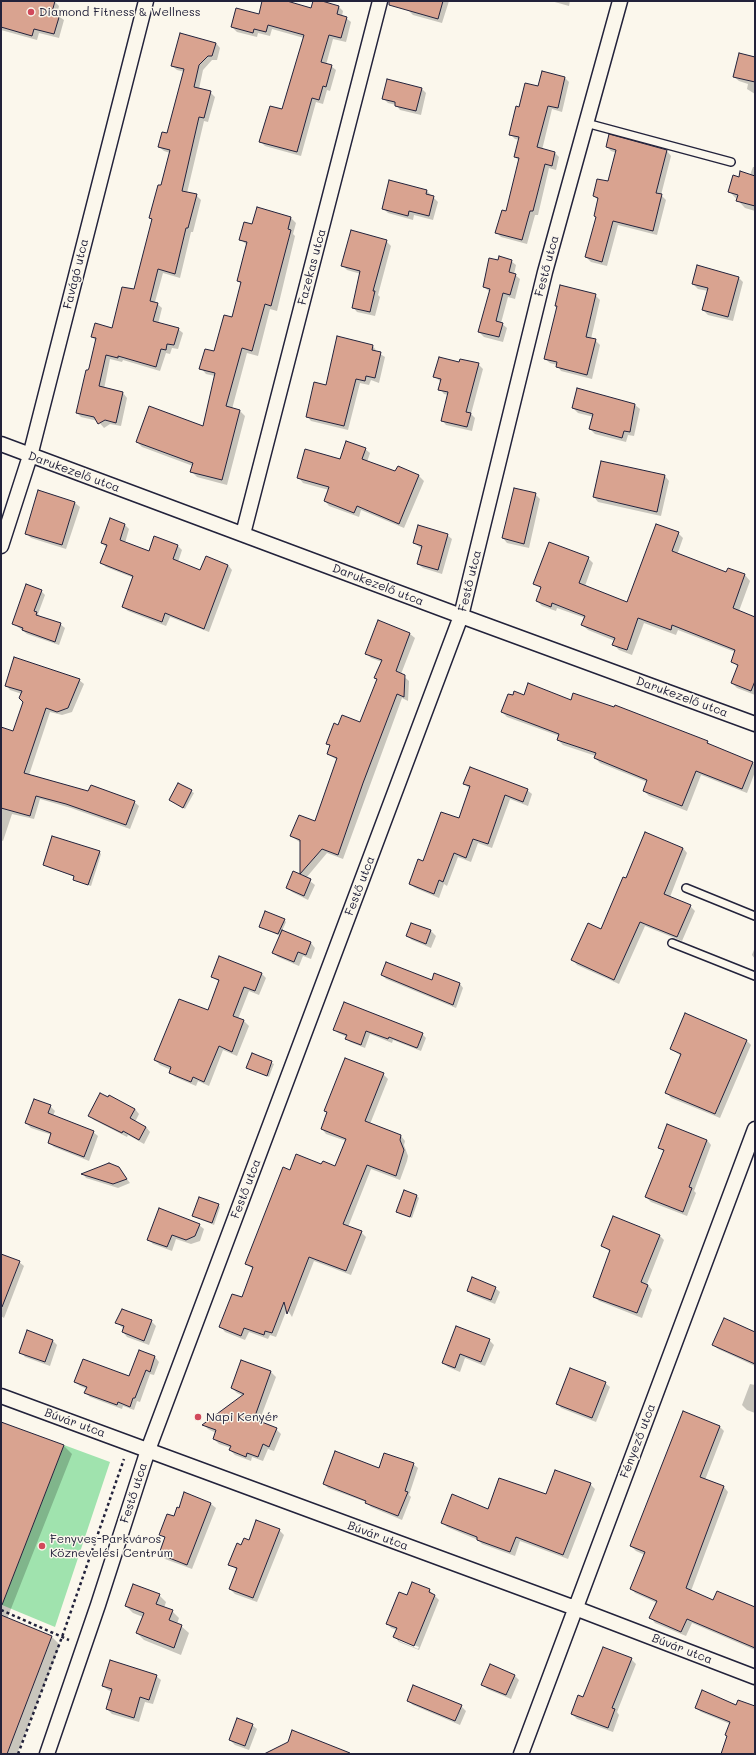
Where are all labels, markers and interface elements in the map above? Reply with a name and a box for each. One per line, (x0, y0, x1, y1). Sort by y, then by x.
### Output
place label: Diamond Fitness & Wellness (39, 5, 201, 19)
marker: Diamond Fitness & Wellness (26, 7, 36, 17)
street label: Fazekas utca (295, 227, 329, 307)
street label: Festő utca (532, 234, 562, 298)
street label: Favágó utca (60, 237, 92, 311)
street label: Darukezelő utca (26, 449, 122, 495)
street label: Festő utca (455, 549, 485, 613)
street label: Darukezelő utca (330, 561, 426, 609)
street label: Darukezelő utca (634, 674, 730, 720)
street label: Festő utca (342, 854, 378, 918)
street label: Festő utca (228, 1157, 264, 1221)
street label: Fényező utca (617, 1402, 659, 1480)
street label: Búvár utca (43, 1405, 107, 1441)
place label: Napi Kenyér (206, 1410, 278, 1424)
marker: Napi Kenyér (193, 1412, 203, 1422)
street label: Festő utca (117, 1461, 151, 1525)
street label: Búvár utca (346, 1518, 410, 1554)
place label: Fenyves-Parkváros Köznevelési Centrum (50, 1532, 173, 1560)
marker: Fenyves-Parkváros Köznevelési Centrum (37, 1541, 47, 1551)
street label: Búvár utca (650, 1631, 714, 1667)

